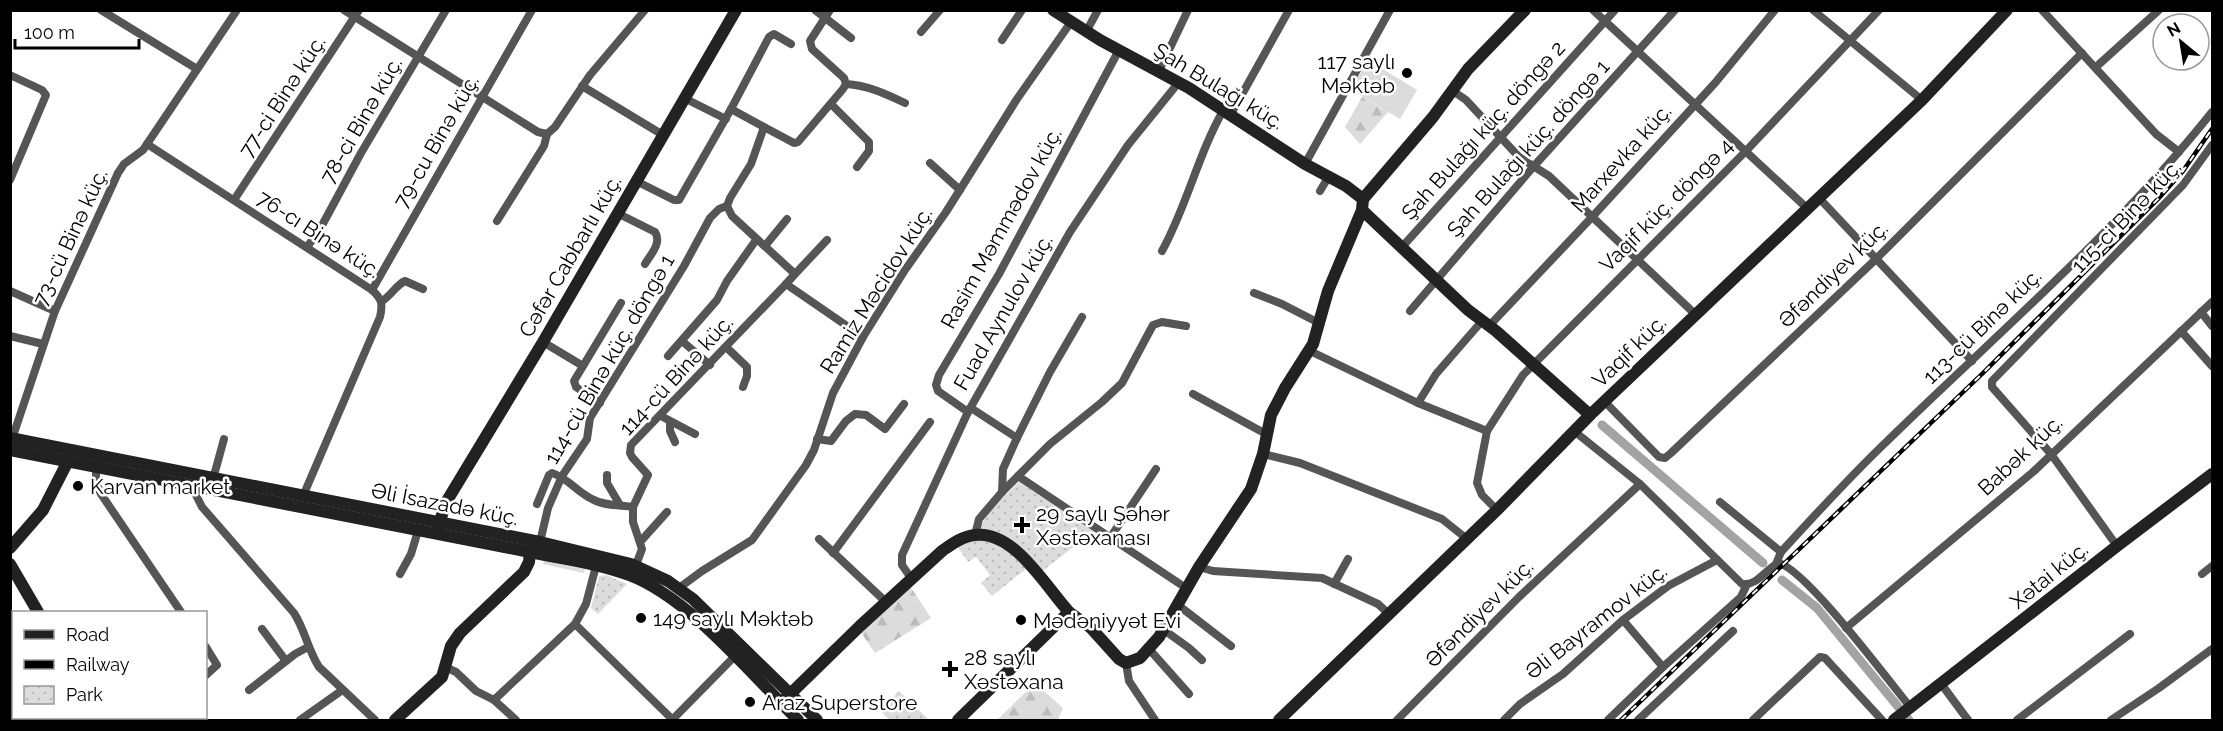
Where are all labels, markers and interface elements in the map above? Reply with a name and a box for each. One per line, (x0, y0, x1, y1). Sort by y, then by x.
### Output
scale bar (15, 12, 140, 50)
north arrow (2151, 12, 2211, 72)
text: N (2164, 18, 2184, 41)
text: 100 m (24, 22, 75, 43)
street label: 77-ci Binə küç. (233, 31, 331, 161)
street label: Şah Bulağı küç. döngə 2 (1396, 35, 1570, 225)
street label: Şah Bulağı küç. (1149, 37, 1289, 135)
place label: 117 saylı Məktəb (1318, 49, 1395, 98)
street label: 78-ci Binə küç. (315, 52, 407, 188)
street label: Şah Bulağı küç. döngə 1 (1442, 54, 1614, 242)
marker: 117 saylı Məktəb (1400, 66, 1414, 80)
street label: 79-cu Binə küç. (388, 70, 484, 212)
street label: Marxevka küç. (1566, 99, 1676, 217)
street label: Rasim Məmmədov küç. (935, 123, 1067, 333)
street label: Vaqif küç. döngə 4 (1594, 133, 1738, 277)
street label: 115-ci Binə küç. (2066, 154, 2186, 278)
street label: 73-cü Binə küç. (27, 165, 113, 309)
street label: Cəfər Cabbarlı küç. (513, 170, 627, 342)
street label: 76-cı Binə küç. (253, 185, 385, 283)
street label: Ramiz Məcidov küç. (815, 202, 937, 378)
street label: Əfəndiyev küç. (1773, 216, 1893, 332)
street label: Fuad Aynulov küç. (948, 230, 1058, 394)
street label: 114-cü Binə küç. döngə 1 (539, 250, 679, 468)
street label: 113-cü Binə küç. (1918, 263, 2046, 389)
street label: 114-cü Binə küç. (614, 310, 738, 440)
street label: Vaqif küç. (1587, 310, 1671, 392)
street label: Babək küç. (1973, 410, 2067, 500)
place label: Karvan market (90, 474, 230, 499)
street label: Əli İsazadə küç. (369, 477, 521, 531)
marker: Karvan market (71, 479, 85, 493)
place label: 29 saylı Şəhər Xəstəxanası (1036, 501, 1171, 550)
marker: 29 saylı Şəhər Xəstəxanası (1013, 516, 1031, 534)
street label: Xətai küç. (2005, 536, 2093, 614)
street label: Əfəndiyev küç. (1420, 554, 1538, 672)
street label: Əli Bayramov küç. (1520, 558, 1672, 684)
place label: 149 saylı Məktəb (653, 606, 813, 631)
place label: Mədəniyyət Evi (1033, 608, 1181, 633)
legend (12, 611, 207, 719)
marker: 149 saylı Məktəb (634, 611, 648, 625)
marker: Mədəniyyət Evi (1014, 613, 1028, 627)
text: Road (66, 624, 109, 645)
place label: 28 saylı Xəstəxana (964, 645, 1064, 694)
text: Railway (66, 654, 130, 675)
marker: 28 saylı Xəstəxana (941, 660, 959, 678)
text: Park (66, 684, 103, 705)
place label: Araz Superstore (762, 690, 917, 715)
marker: Araz Superstore (743, 695, 757, 709)

